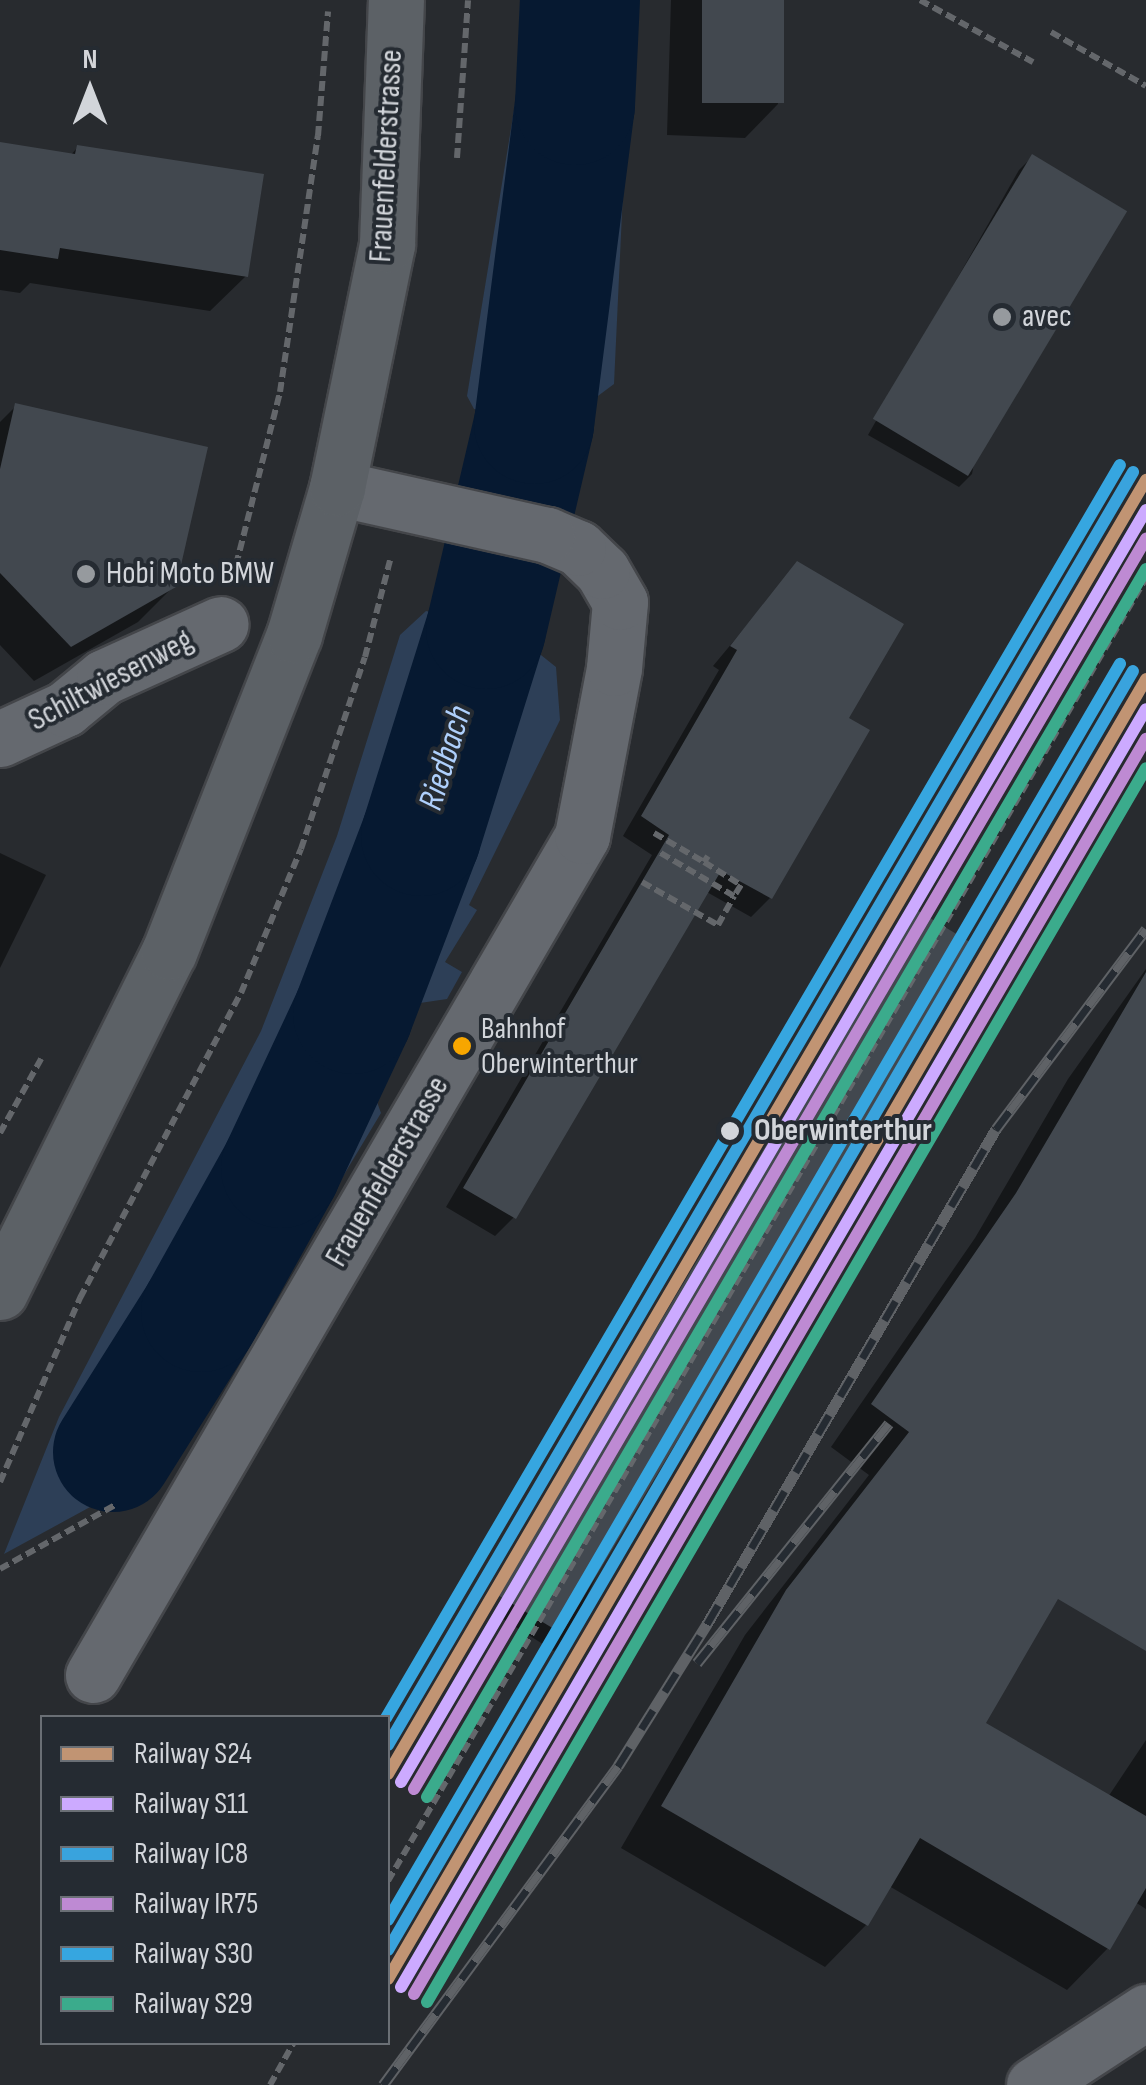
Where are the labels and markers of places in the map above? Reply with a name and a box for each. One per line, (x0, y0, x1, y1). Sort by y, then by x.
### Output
place label: avec (1022, 298, 1072, 336)
marker: avec (991, 306, 1013, 328)
place label: Hobi Moto BMW (106, 555, 274, 593)
marker: Hobi Moto BMW (75, 563, 97, 585)
place label: Bahnhof Oberwinterthur (481, 1011, 638, 1082)
marker: Bahnhof Oberwinterthur (452, 1036, 472, 1056)
place label: Oberwinterthur (754, 1112, 932, 1150)
marker: Oberwinterthur (715, 1116, 745, 1146)

